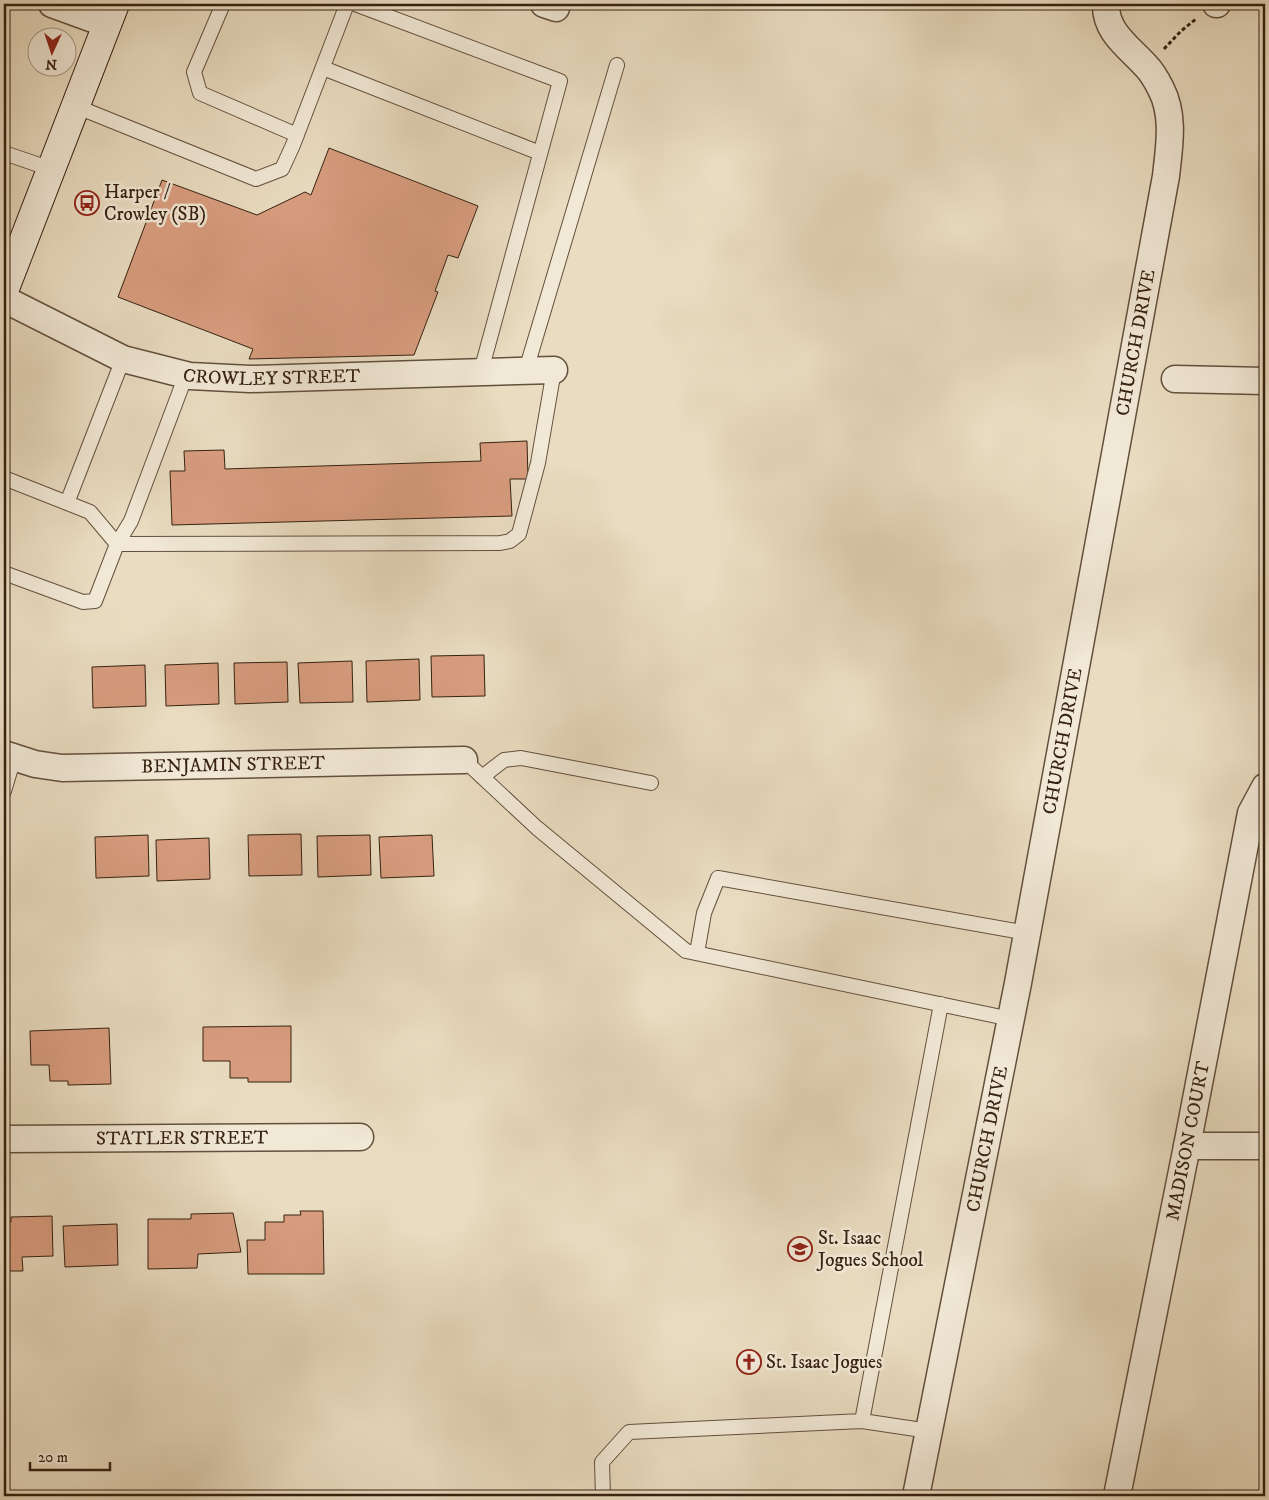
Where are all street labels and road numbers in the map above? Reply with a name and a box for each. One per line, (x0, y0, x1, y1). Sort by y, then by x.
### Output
street label: CHURCH DRIVE (1111, 268, 1160, 418)
street label: CROWLEY STREET (180, 363, 361, 391)
street label: CHURCH DRIVE (1038, 666, 1087, 816)
street label: BENJAMIN STREET (141, 751, 326, 778)
street label: MADISON COURT (1161, 1059, 1215, 1223)
street label: CHURCH DRIVE (961, 1064, 1013, 1214)
street label: STATLER STREET (96, 1126, 269, 1150)

